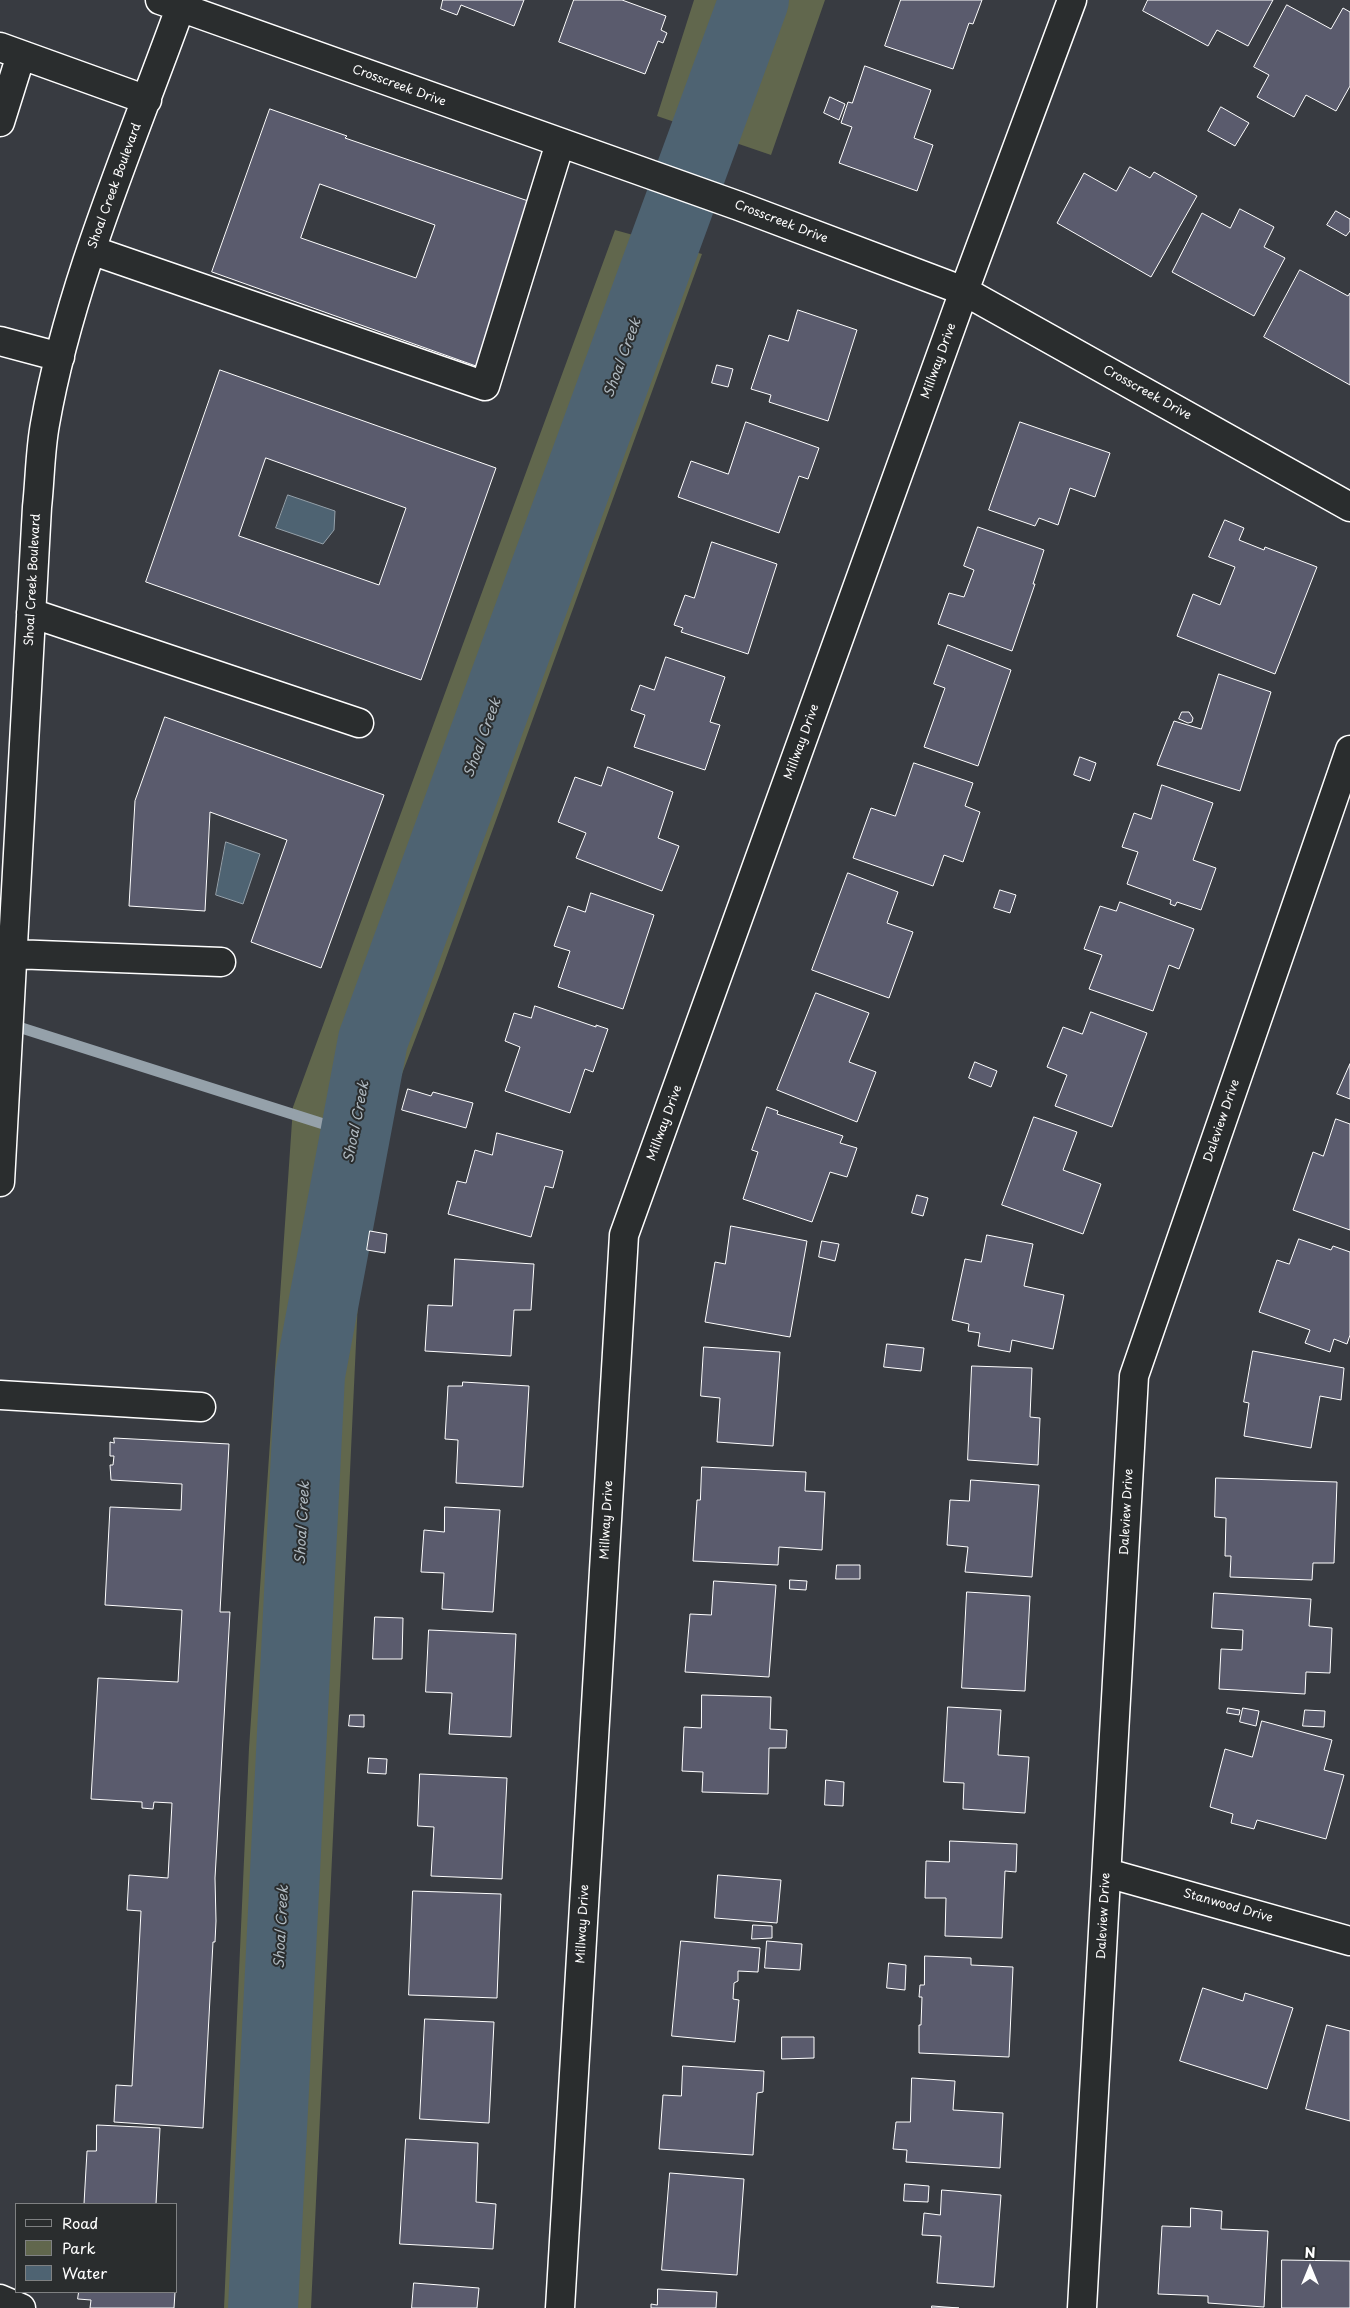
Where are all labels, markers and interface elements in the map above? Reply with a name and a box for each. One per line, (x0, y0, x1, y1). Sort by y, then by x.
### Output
street label: Crosscreek Drive (350, 62, 448, 110)
street label: Shoal Creek Boulevard (86, 121, 144, 251)
street label: Crosscreek Drive (732, 198, 830, 246)
water label: Shoal Creek (601, 316, 645, 400)
street label: Millway Drive (919, 321, 959, 401)
street label: Crosscreek Drive (1100, 363, 1194, 423)
street label: Shoal Creek Boulevard (22, 513, 44, 647)
water label: Shoal Creek (461, 696, 505, 780)
street label: Millway Drive (782, 702, 822, 782)
street label: Daleview Drive (1201, 1078, 1243, 1164)
water label: Shoal Creek (341, 1080, 373, 1164)
street label: Millway Drive (645, 1083, 685, 1163)
street label: Daleview Drive (1118, 1468, 1136, 1556)
street label: Millway Drive (598, 1480, 616, 1560)
water label: Shoal Creek (292, 1481, 314, 1565)
street label: Daleview Drive (1095, 1872, 1113, 1960)
street label: Millway Drive (574, 1884, 592, 1964)
water label: Shoal Creek (271, 1885, 293, 1969)
street label: Stanwood Drive (1182, 1886, 1274, 1926)
legend (15, 2203, 178, 2293)
text: Road (62, 2211, 98, 2234)
text: Park (62, 2236, 96, 2259)
text: N (1304, 2242, 1316, 2263)
north arrow (1285, 2243, 1335, 2293)
text: Water (62, 2261, 107, 2284)

